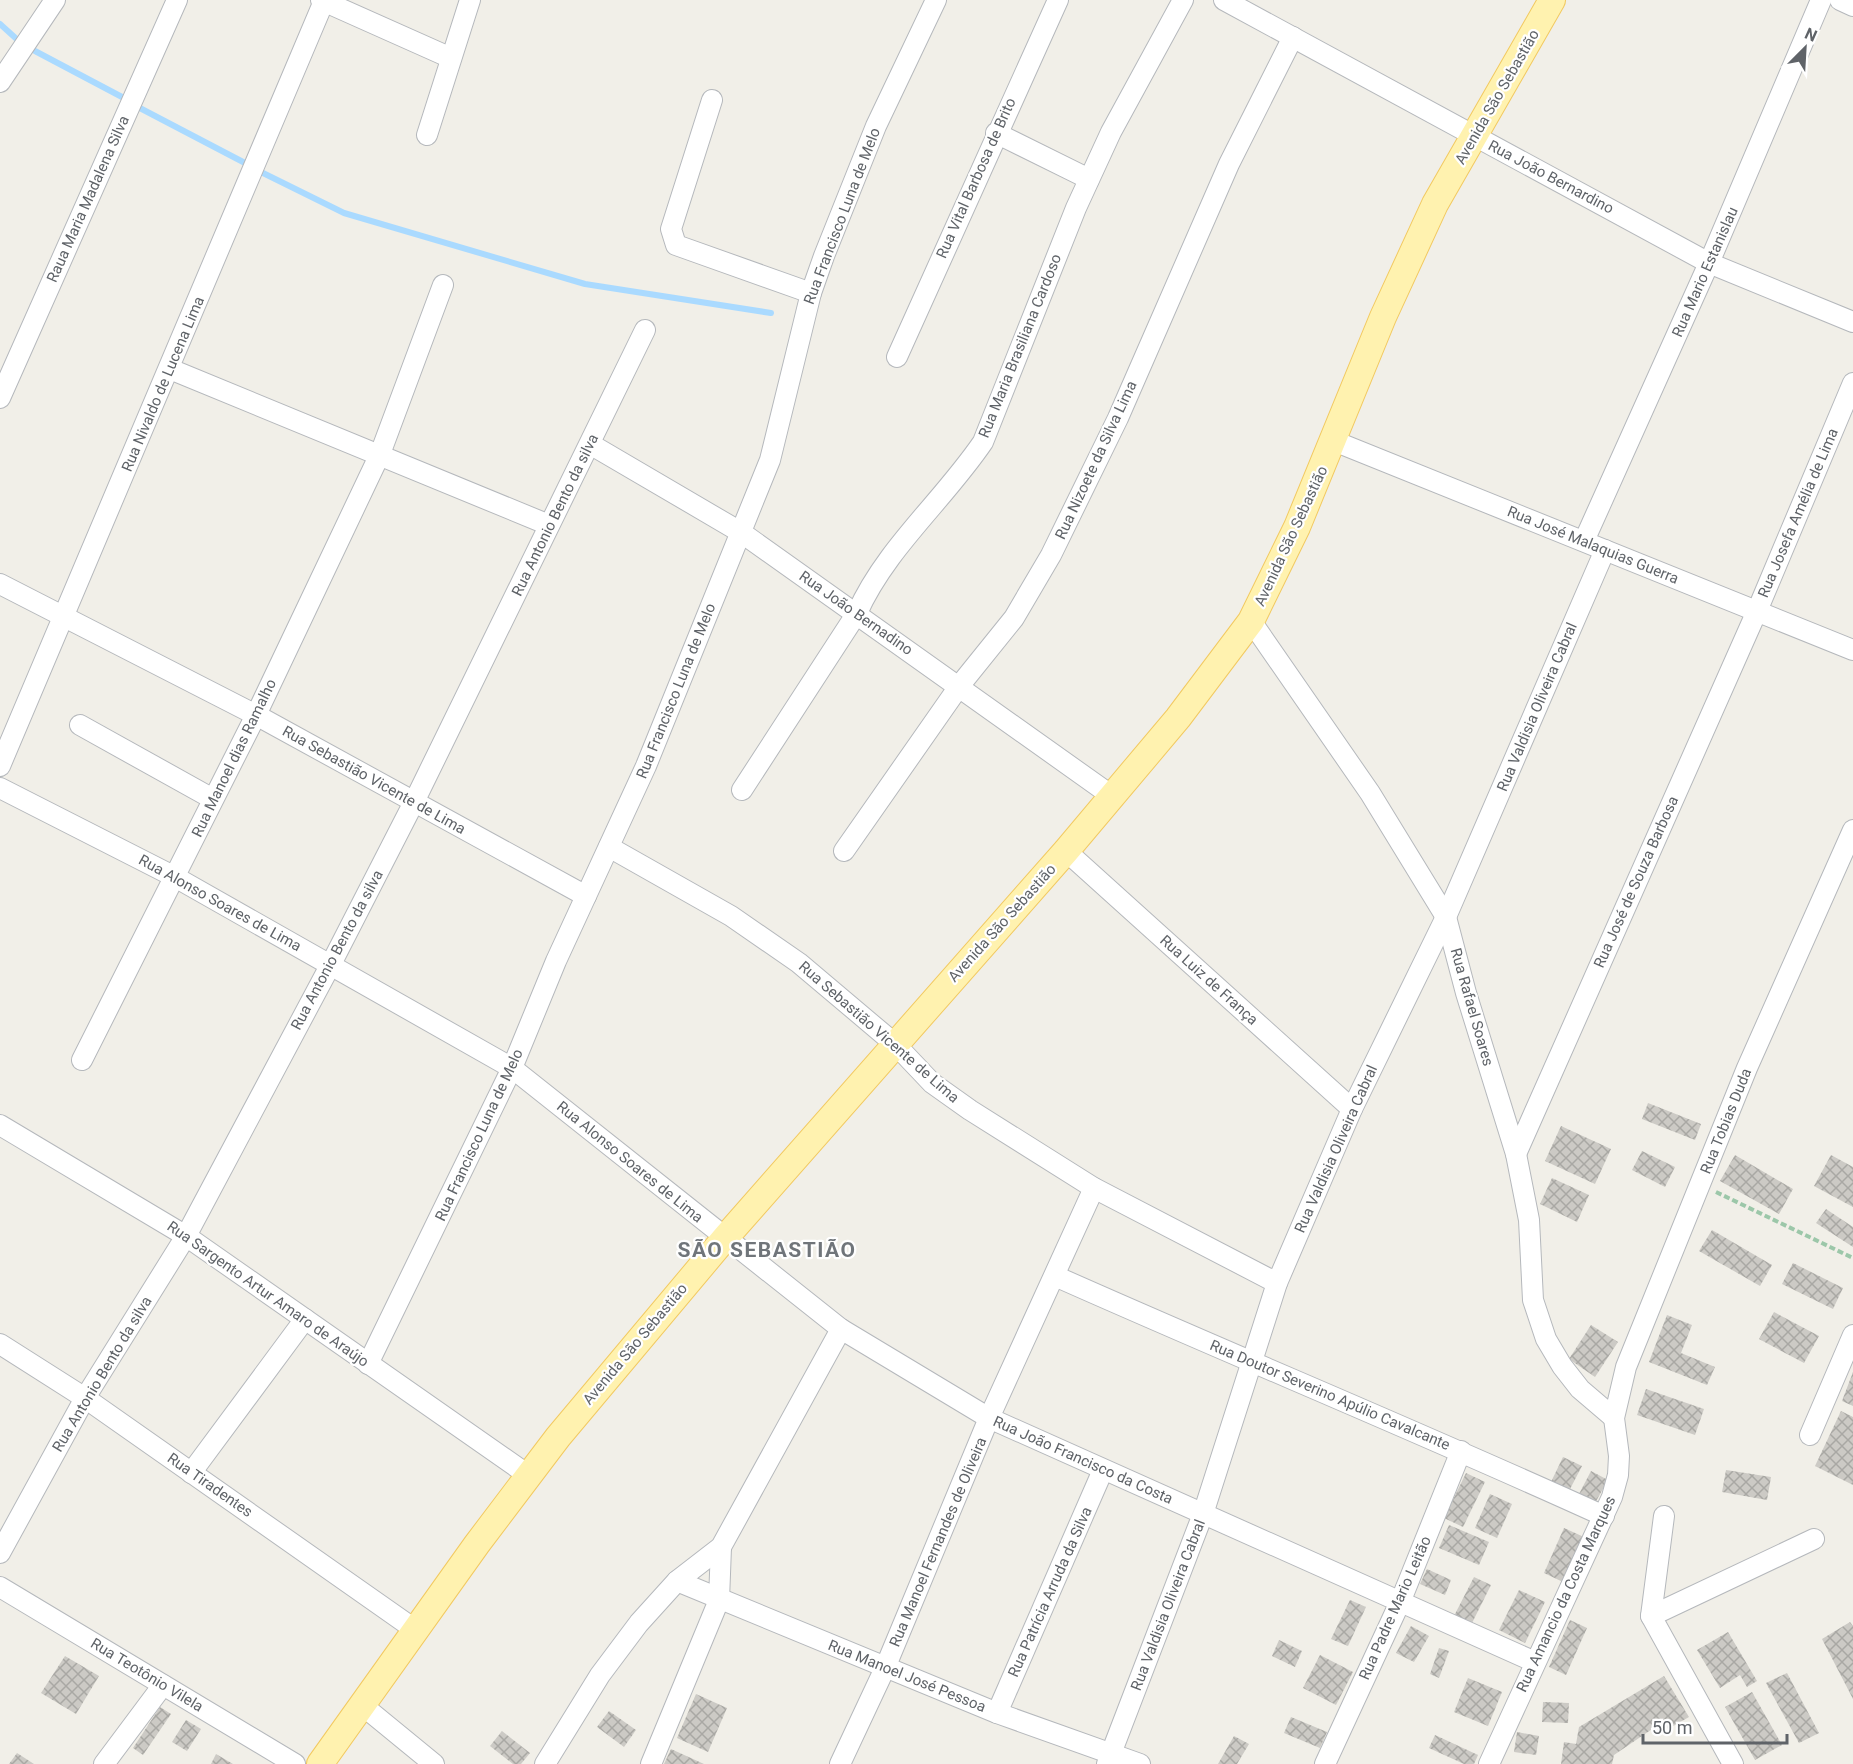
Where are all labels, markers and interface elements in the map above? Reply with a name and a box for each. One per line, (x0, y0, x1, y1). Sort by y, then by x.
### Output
north arrow (1775, 18, 1835, 78)
text: N (1802, 24, 1820, 46)
street label: Avenida São Sebastião (1451, 26, 1543, 168)
street label: Rua Vital Barbosa de Brito (932, 95, 1020, 261)
street label: Raua Maria Madalena Silva (43, 113, 133, 285)
street label: Rua Francisco Luna de Melo (800, 125, 884, 307)
street label: Rua João Bernardino (1485, 136, 1617, 218)
street label: Rua Mario Estanislau (1668, 204, 1742, 340)
street label: Rua Maria Brasiliana Cardoso (975, 251, 1065, 441)
street label: Rua Nivaldo de Lucena Lima (118, 294, 208, 474)
street label: Rua Nizoete da Silva Lima (1051, 378, 1141, 542)
street label: Rua Josefa Amélia de Lima (1754, 426, 1842, 600)
street label: Rua Antonio Bento da silva (508, 431, 602, 599)
street label: Avenida São Sebastião (1251, 463, 1331, 609)
street label: Rua José Malaquias Guerra (1505, 502, 1681, 588)
street label: Rua João Bernadino (796, 567, 916, 659)
street label: Rua Francisco Luna de Melo (633, 601, 719, 781)
street label: Rua Valdisia Oliveira Cabral (1493, 620, 1581, 794)
street label: Rua Manoel dias Ramalho (188, 676, 280, 840)
street label: Rua Sebastião Vicente de Lima (279, 722, 469, 838)
street label: Rua José de Souza Barbosa (1590, 793, 1682, 971)
street label: Rua Alonso Soares de Lima (136, 851, 304, 955)
street label: Avenida São Sebastião (944, 860, 1060, 986)
street label: Rua Antonio Bento da silva (287, 867, 387, 1033)
street label: Rua Luiz de França (1156, 931, 1262, 1029)
street label: Rua Rafael Soares (1447, 946, 1497, 1068)
street label: Rua Sebastião Vicente de Lima (795, 957, 963, 1107)
street label: Rua Francisco Luna de Melo (431, 1046, 527, 1224)
street label: Rua Valdisia Oliveira Cabral (1291, 1062, 1381, 1236)
street label: Rua Tobias Duda (1697, 1066, 1755, 1176)
street label: Rua Alonso Soares de Lima (553, 1097, 707, 1227)
street label: Rua Sargento Artur Amaro de Araújo (164, 1217, 372, 1371)
district label: SÃO SEBASTIÃO (678, 1238, 856, 1262)
street label: Avenida São Sebastião (579, 1280, 691, 1408)
street label: Rua Antonio Bento da silva (48, 1293, 156, 1455)
street label: Rua Doutor Severino Apúlio Cavalcante (1207, 1336, 1453, 1454)
street label: Rua João Francisco da Costa (990, 1412, 1176, 1508)
street label: Rua Manoel Fernandes de Oliveira (886, 1434, 990, 1650)
street label: Rua Tiradentes (164, 1449, 256, 1521)
street label: Rua Amancio da Costa Marques (1513, 1493, 1619, 1695)
street label: Rua Patrícia Arruda da Silva (1004, 1504, 1096, 1680)
street label: Rua Valdisia Oliveira Cabral (1127, 1517, 1209, 1693)
street label: Rua Padre Mario Leitão (1355, 1533, 1435, 1683)
street label: Rua Teotônio Vilela (88, 1634, 206, 1716)
street label: Rua Manoel José Pessoa (825, 1636, 989, 1716)
scale bar (1643, 1707, 1787, 1745)
text: 50 m (1652, 1717, 1692, 1738)

